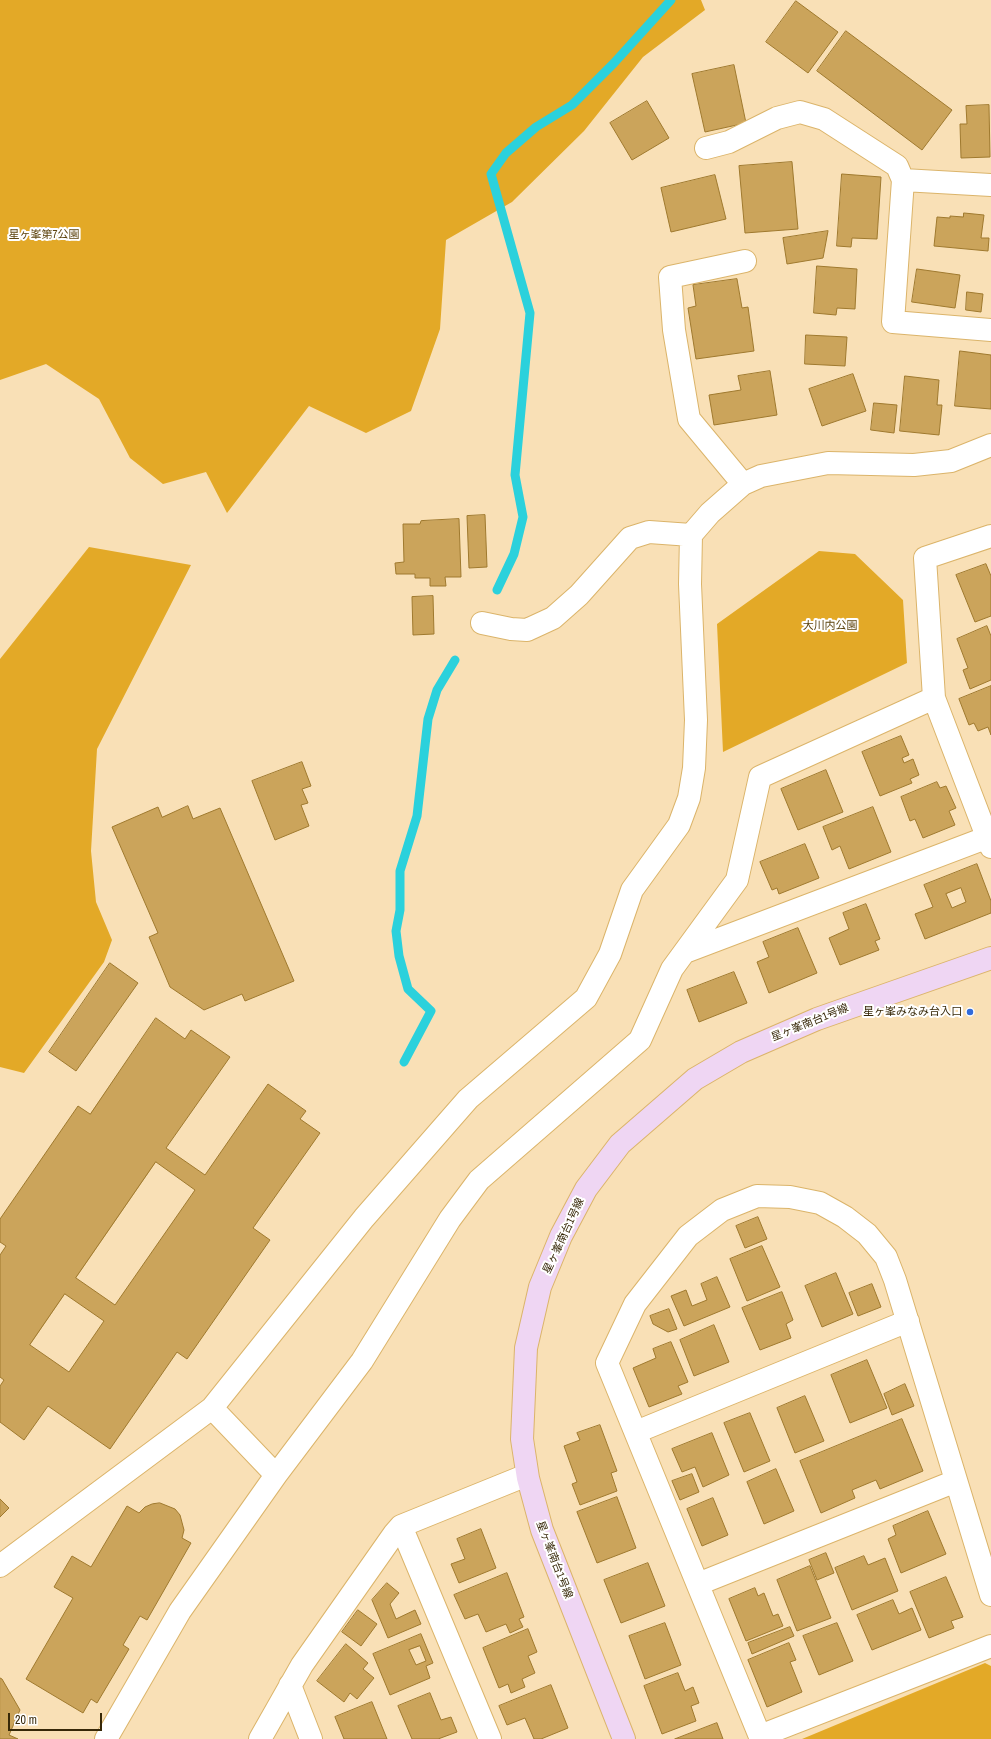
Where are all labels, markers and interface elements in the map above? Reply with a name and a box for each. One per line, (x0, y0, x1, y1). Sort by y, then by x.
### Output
park label: 星ヶ峯第7公園 (8, 228, 80, 242)
park label: 大川内公園 (803, 619, 857, 633)
street label: 星ヶ峯南台1号線 (770, 1002, 850, 1044)
place label: 星ヶ峯みなみ台入口 (863, 1005, 962, 1019)
marker: 星ヶ峯みなみ台入口 (965, 1007, 975, 1017)
street label: 星ヶ峯南台1号線 (541, 1196, 587, 1276)
street label: 星ヶ峯南台1号線 (533, 1519, 575, 1601)
scale bar (10, 1705, 104, 1731)
text: 20 m (15, 1712, 37, 1728)

